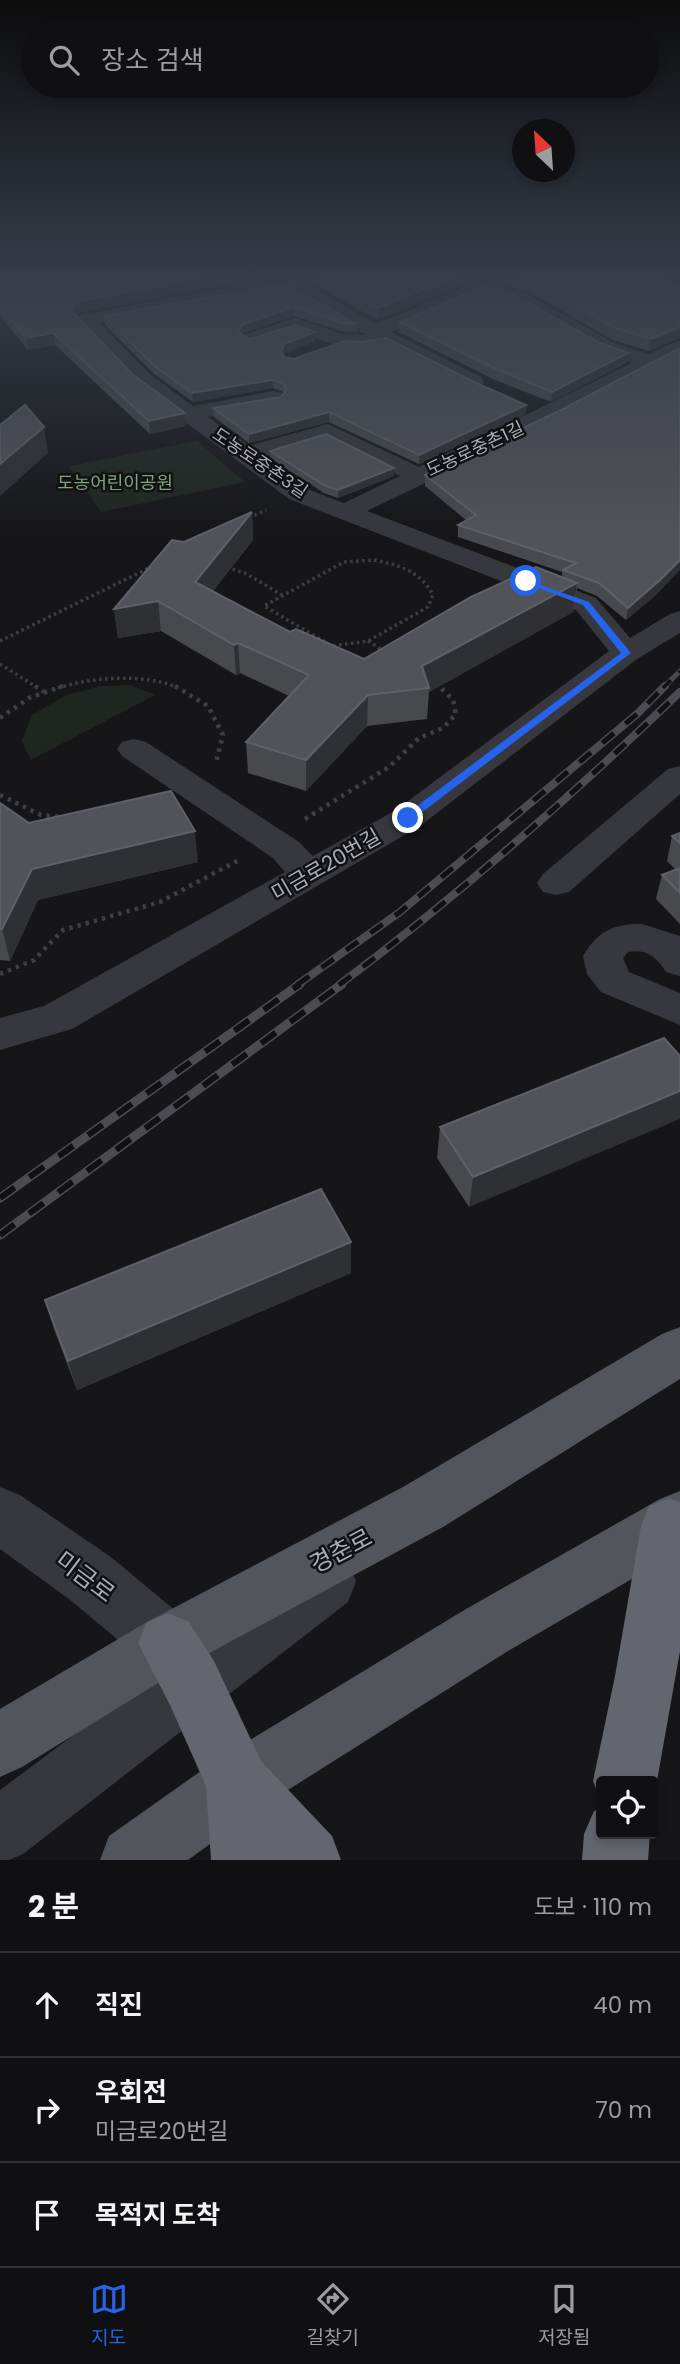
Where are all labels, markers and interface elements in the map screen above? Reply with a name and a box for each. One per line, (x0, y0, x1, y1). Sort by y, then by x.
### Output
search box (21, 21, 659, 98)
icon: search (45, 41, 83, 79)
text: 장소 검색 (101, 42, 204, 78)
north arrow (512, 119, 575, 182)
street label: 도농로중촌1길 (422, 415, 528, 482)
street label: 도농로중촌3길 (208, 421, 313, 504)
park label: 도농어린이공원 (57, 470, 173, 495)
route start (510, 565, 541, 596)
route end (392, 802, 423, 833)
street label: 미금로20번길 (266, 822, 386, 908)
street label: 경춘로 (304, 1520, 378, 1581)
street label: 미금로 (49, 1543, 122, 1610)
map controls (596, 1776, 659, 1839)
button: locate (596, 1776, 659, 1839)
text: 2 분 (28, 1885, 79, 1928)
text: 도보 · 110 m (534, 1891, 652, 1923)
icon: ahead (28, 1986, 66, 2024)
text: 직진 (95, 1987, 143, 2023)
text: 40 m (593, 1989, 652, 2021)
text: 우회전 (95, 2074, 167, 2110)
icon: right (28, 2091, 66, 2129)
text: 70 m (595, 2094, 652, 2126)
text: 미금로20번길 (95, 2115, 228, 2147)
icon: arrive (28, 2196, 66, 2234)
text: 목적지 도착 (95, 2197, 220, 2233)
tab: 지도 (90, 2280, 128, 2352)
tab: 길찾기 (307, 2280, 359, 2352)
tab: 저장됨 (538, 2280, 590, 2352)

